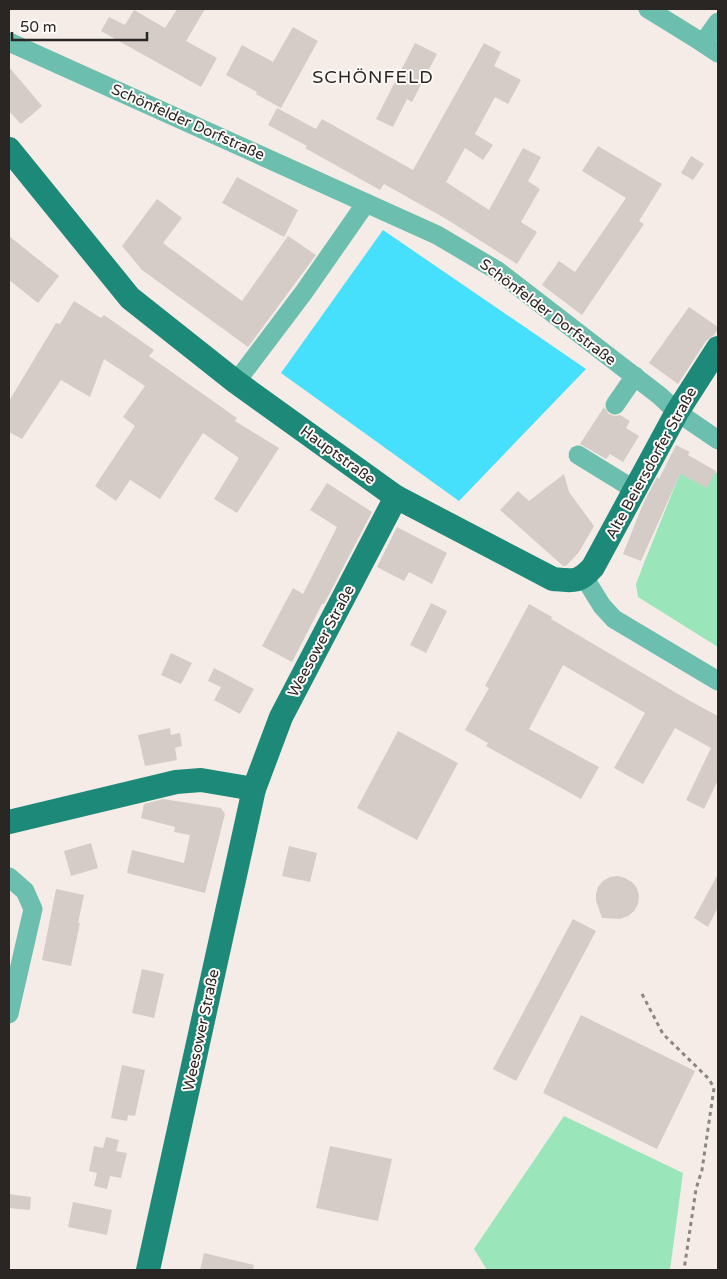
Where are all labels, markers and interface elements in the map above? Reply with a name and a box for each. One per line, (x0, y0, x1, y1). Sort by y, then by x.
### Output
scale bar (12, 10, 148, 42)
text: 50 m (20, 18, 57, 36)
district label: SCHÖNFELD (312, 66, 434, 88)
street label: Schönfelder Dorfstraße (109, 80, 267, 164)
street label: Schönfelder Dorfstraße (476, 255, 620, 369)
street label: Alte Beiersdorfer Straße (602, 384, 700, 542)
street label: Hauptstraße (297, 422, 379, 488)
street label: Weesower Straße (284, 582, 358, 700)
street label: Weesower Straße (179, 967, 223, 1093)

